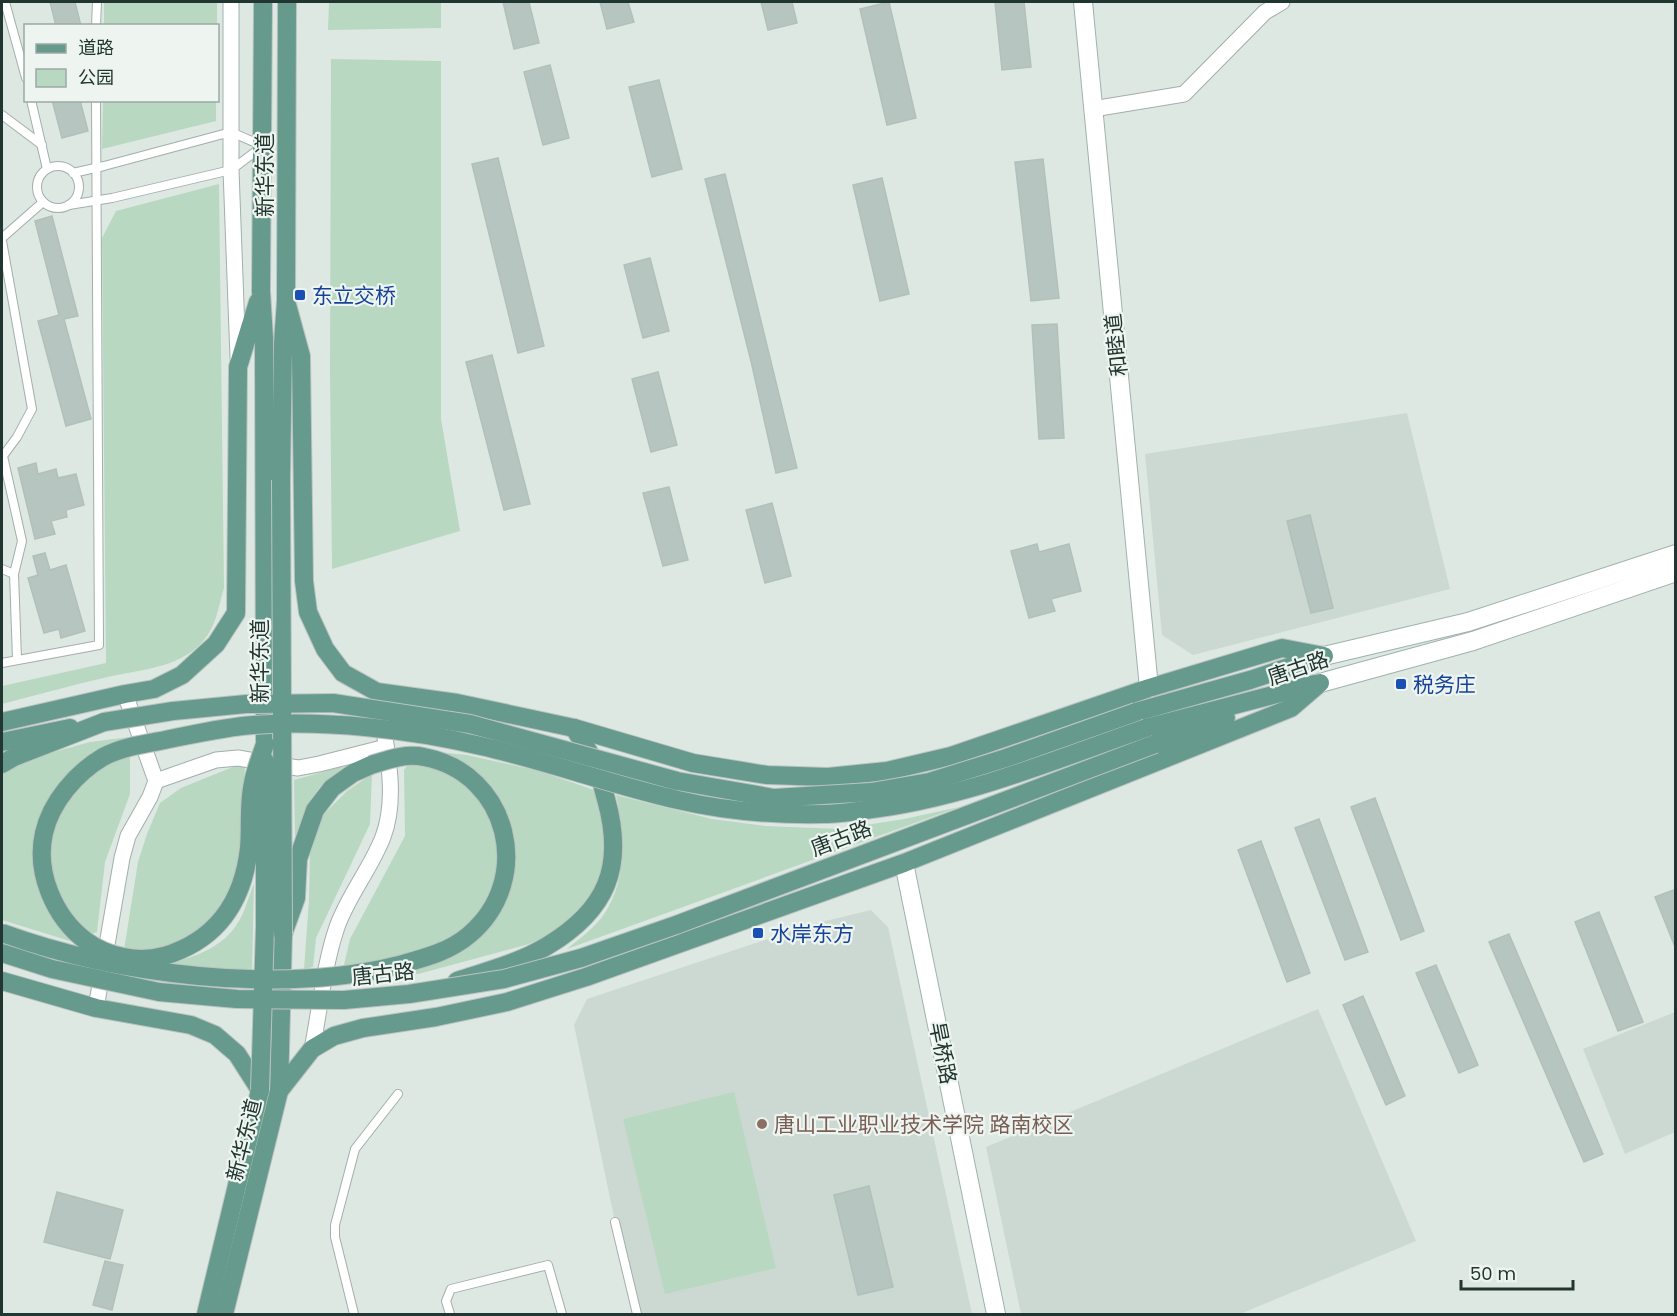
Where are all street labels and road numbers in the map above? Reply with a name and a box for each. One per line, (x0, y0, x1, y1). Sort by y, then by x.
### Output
street label: 新华东道 (250, 133, 279, 217)
street label: 和睦道 (1098, 312, 1134, 378)
street label: 新华东道 (245, 619, 274, 703)
street label: 唐古路 (1263, 644, 1333, 692)
street label: 唐古路 (806, 813, 876, 863)
street label: 唐古路 (350, 956, 416, 992)
street label: 旱桥路 (923, 1019, 963, 1087)
street label: 新华东道 (220, 1096, 268, 1184)

